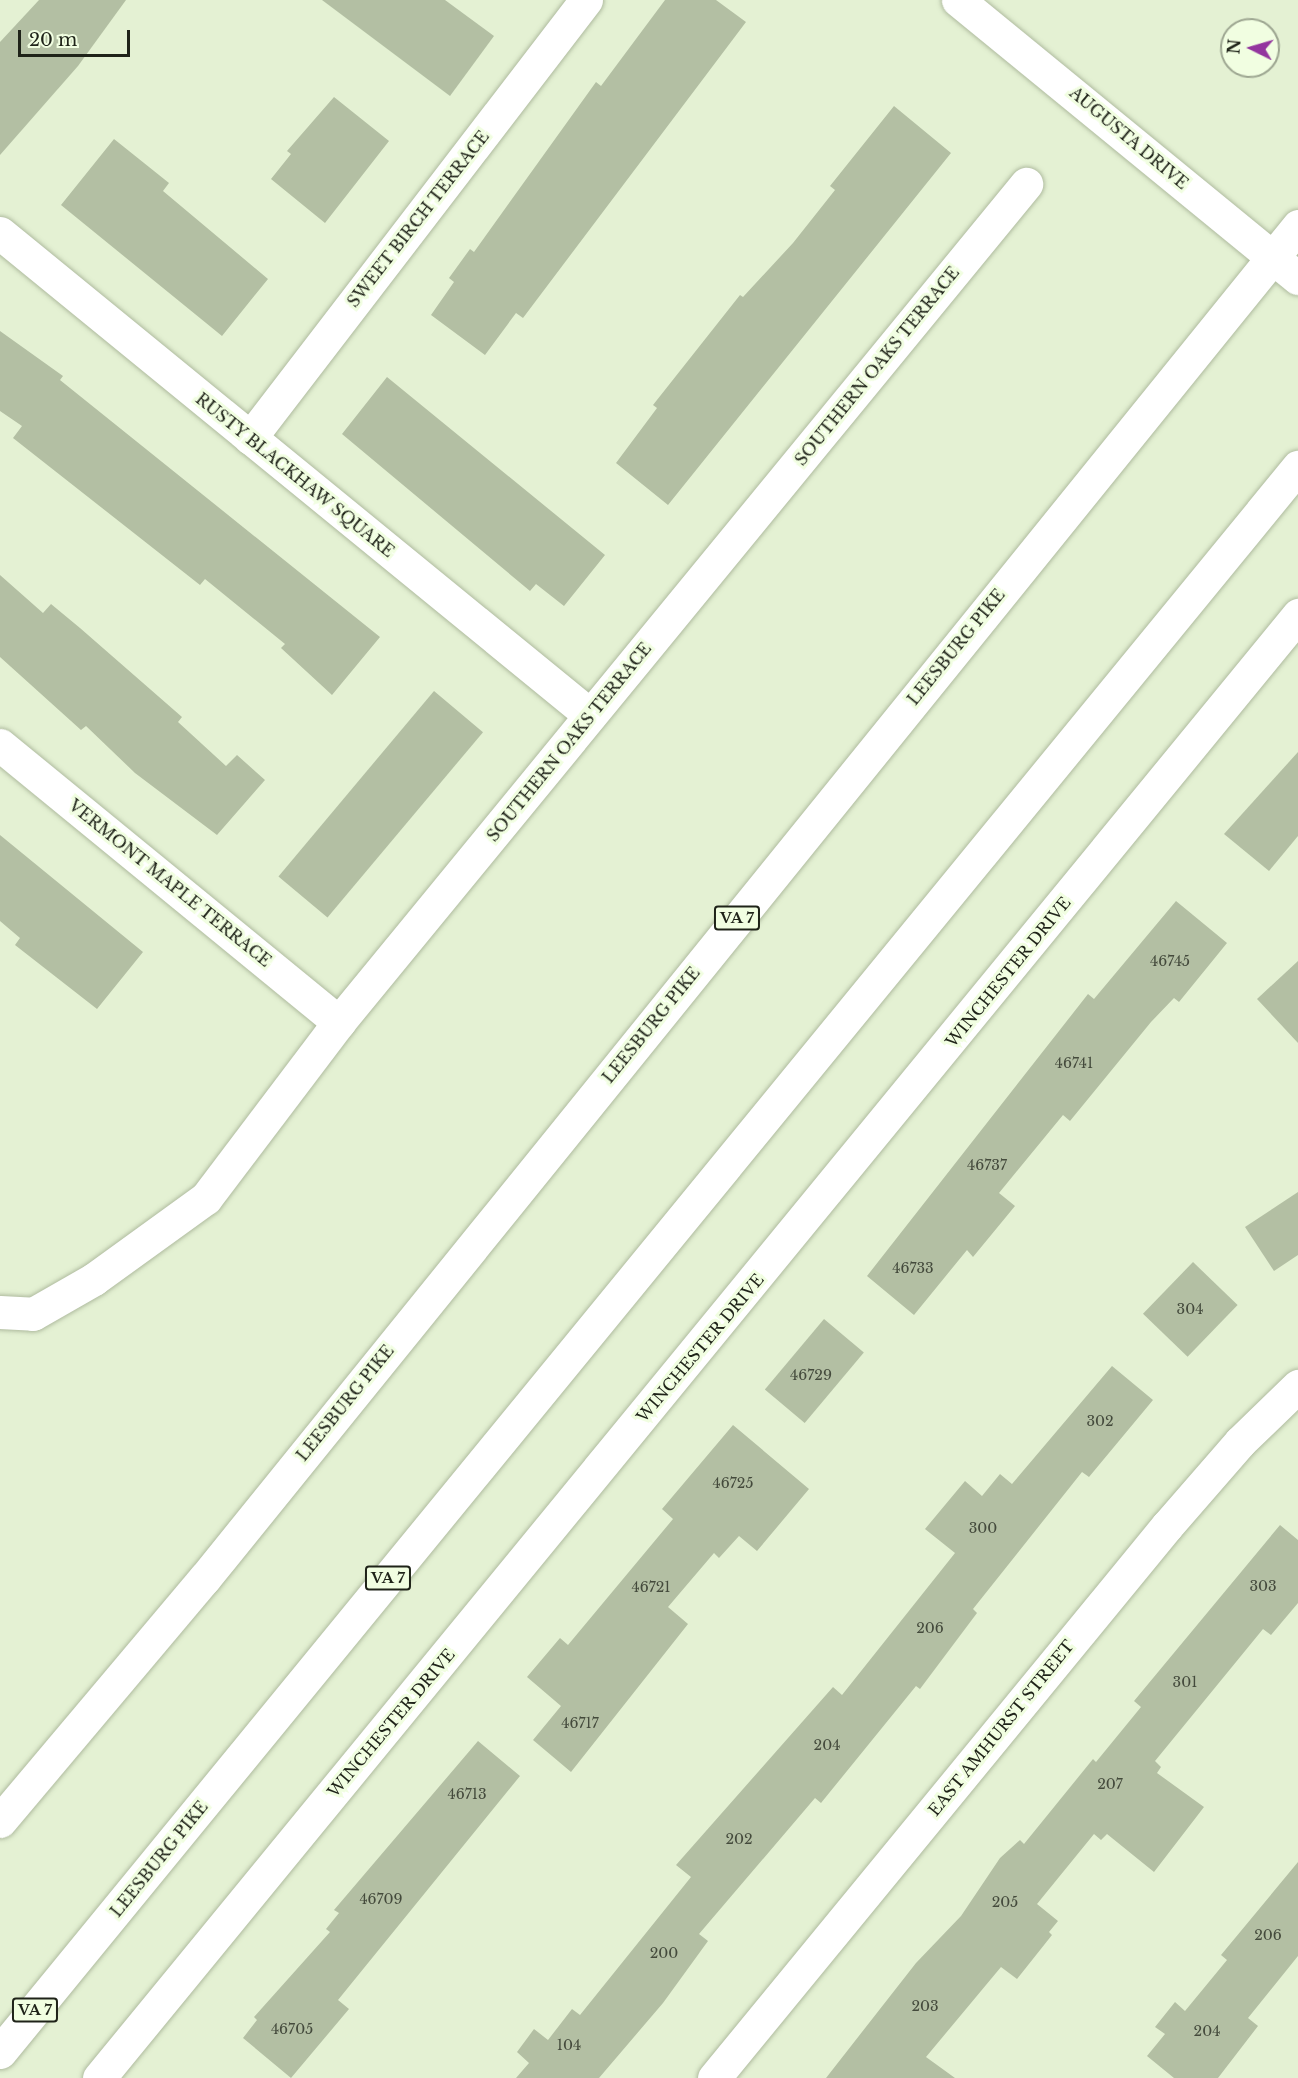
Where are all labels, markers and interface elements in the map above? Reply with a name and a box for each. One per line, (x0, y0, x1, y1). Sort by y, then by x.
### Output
scale bar (21, 18, 134, 56)
north arrow (1220, 18, 1280, 78)
text: 20 m (29, 29, 77, 51)
text: N (1223, 38, 1245, 55)
street label: AUGUSTA DRIVE (1066, 83, 1192, 193)
street label: SWEET BIRCH TERRACE (343, 127, 493, 311)
street label: SOUTHERN OAKS TERRACE (791, 263, 963, 469)
street label: RUSTY BLACKHAW SQUARE (191, 389, 399, 561)
street label: LEESBURG PIKE (903, 585, 1009, 709)
street label: SOUTHERN OAKS TERRACE (483, 639, 655, 845)
street label: VERMONT MAPLE TERRACE (65, 795, 275, 971)
street label: WINCHESTER DRIVE (941, 893, 1075, 1051)
road number: VA 7 (713, 906, 761, 930)
house number: 46745 (1150, 953, 1190, 969)
street label: LEESBURG PIKE (598, 963, 704, 1087)
house number: 46741 (1055, 1055, 1093, 1071)
house number: 46737 (967, 1157, 1007, 1173)
house number: 46733 (892, 1260, 934, 1276)
street label: WINCHESTER DRIVE (632, 1270, 768, 1426)
house number: 304 (1177, 1301, 1203, 1317)
street label: LEESBURG PIKE (292, 1341, 398, 1465)
house number: 46729 (790, 1367, 832, 1383)
house number: 302 (1086, 1413, 1114, 1429)
house number: 46725 (713, 1475, 753, 1491)
house number: 300 (969, 1520, 997, 1536)
road number: VA 7 (364, 1566, 412, 1590)
house number: 303 (1249, 1578, 1277, 1594)
house number: 46721 (631, 1579, 671, 1595)
house number: 206 (916, 1620, 944, 1636)
street label: EAST AMHURST STREET (924, 1636, 1078, 1820)
street label: WINCHESTER DRIVE (323, 1645, 459, 1801)
house number: 301 (1173, 1674, 1197, 1690)
house number: 46717 (561, 1715, 599, 1731)
house number: 204 (814, 1737, 840, 1753)
house number: 207 (1097, 1776, 1123, 1792)
house number: 46713 (447, 1786, 487, 1802)
street label: LEESBURG PIKE (106, 1797, 212, 1921)
house number: 202 (725, 1831, 753, 1847)
house number: 46709 (359, 1891, 403, 1907)
house number: 205 (992, 1894, 1018, 1910)
house number: 206 (1254, 1927, 1282, 1943)
house number: 200 (650, 1945, 678, 1961)
road number: VA 7 (11, 1998, 59, 2022)
house number: 203 (911, 1998, 939, 2014)
house number: 46705 (271, 2021, 313, 2037)
house number: 204 (1194, 2023, 1220, 2039)
house number: 104 (557, 2037, 581, 2053)

